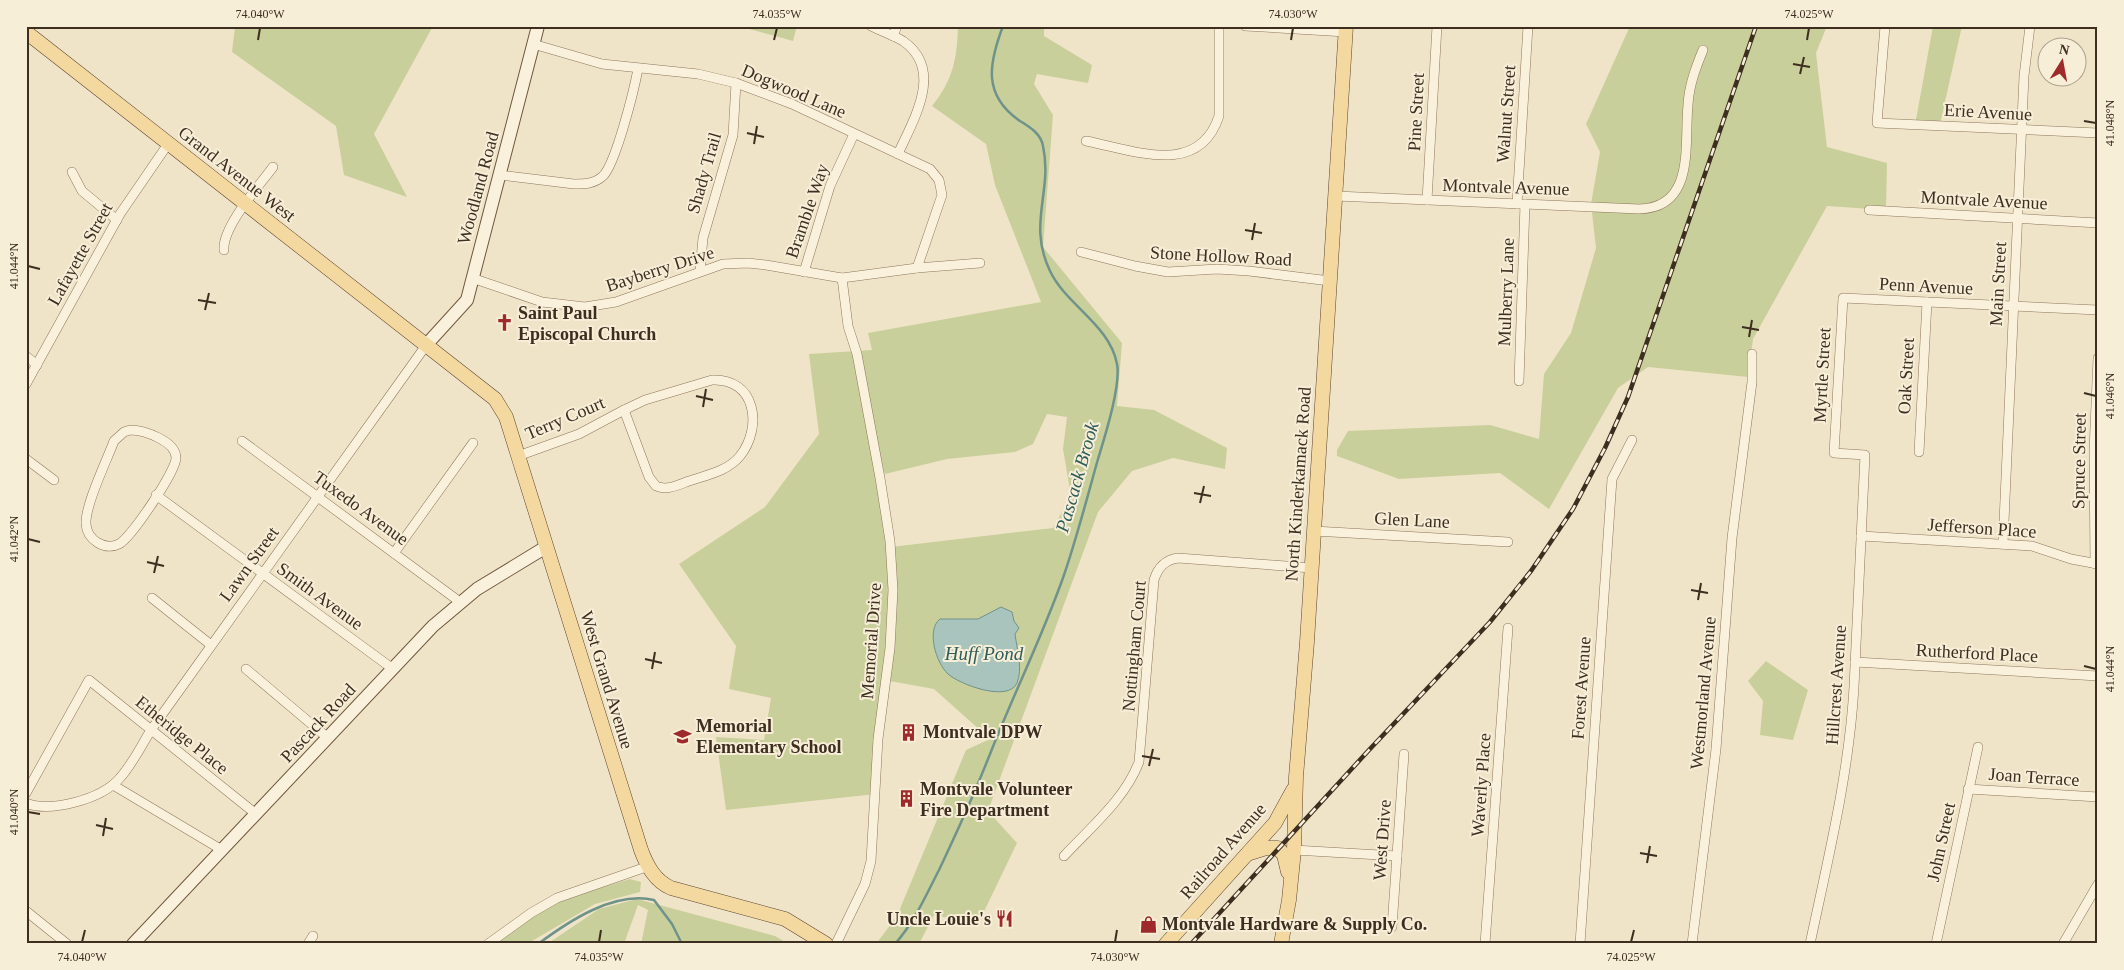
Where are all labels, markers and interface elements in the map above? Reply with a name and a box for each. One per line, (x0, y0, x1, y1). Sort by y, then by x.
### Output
text: 74.040°W (235, 7, 285, 21)
text: 74.035°W (752, 7, 802, 21)
text: 74.030°W (1268, 7, 1318, 21)
text: 74.025°W (1784, 7, 1834, 21)
north arrow (2036, 38, 2086, 88)
text: N (2058, 41, 2071, 58)
street label: Dogwood Lane (739, 60, 849, 122)
street label: Walnut Street (1493, 64, 1519, 164)
street label: Pine Street (1404, 72, 1428, 152)
text: 41.048°N (2103, 99, 2117, 146)
street label: Erie Avenue (1943, 100, 2033, 124)
street label: Grand Avenue West (175, 122, 299, 226)
street label: Woodland Road (453, 129, 503, 247)
street label: Shady Trail (683, 130, 725, 216)
street label: Bramble Way (781, 161, 833, 261)
street label: Montvale Avenue (1442, 175, 1570, 199)
street label: Montvale Avenue (1920, 187, 2048, 213)
street label: Lafayette Street (44, 199, 116, 309)
street label: Mulberry Lane (1494, 237, 1518, 347)
street label: Main Street (1986, 241, 2010, 327)
text: 41.044°N (7, 242, 21, 289)
street label: Bayberry Drive (603, 242, 717, 296)
street label: Stone Hollow Road (1150, 242, 1292, 270)
street label: Penn Avenue (1878, 274, 1974, 298)
place label: Saint Paul Episcopal Church (518, 303, 656, 344)
church icon: Saint Paul Episcopal Church (494, 313, 514, 333)
street label: Myrtle Street (1810, 327, 1834, 423)
street label: Oak Street (1894, 337, 1918, 415)
text: 41.046°N (2103, 372, 2117, 419)
street label: North Kinderkamack Road (1281, 386, 1315, 582)
street label: Terry Court (522, 392, 608, 444)
street label: Spruce Street (2068, 413, 2090, 509)
water label: Pascack Brook (1051, 419, 1103, 536)
street label: Tuxedo Avenue (310, 467, 412, 549)
street label: Glen Lane (1374, 508, 1450, 532)
street label: Jefferson Place (1927, 514, 2037, 542)
text: 41.042°N (7, 515, 21, 562)
street label: Lawn Street (215, 523, 283, 605)
street label: Smith Avenue (273, 558, 367, 634)
street label: Nottingham Court (1118, 580, 1150, 712)
street label: Memorial Drive (857, 582, 885, 700)
street label: West Grand Avenue (577, 609, 637, 751)
street label: Westmorland Avenue (1686, 616, 1720, 770)
street label: Hillcrest Avenue (1822, 624, 1850, 746)
street label: Forest Avenue (1567, 636, 1595, 740)
street label: Rutherford Place (1915, 640, 2039, 666)
water label: Huff Pond (944, 643, 1024, 664)
text: 41.044°N (2103, 645, 2117, 692)
street label: Pascack Road (276, 679, 360, 767)
street label: Etheridge Place (132, 692, 232, 778)
place label: Memorial Elementary School (696, 716, 842, 757)
building icon: Montvale DPW (899, 722, 919, 742)
place label: Montvale DPW (923, 722, 1042, 742)
school or university icon: Memorial Elementary School (672, 726, 692, 746)
street label: Waverly Place (1467, 732, 1495, 838)
street label: Joan Terrace (1988, 764, 2080, 790)
place label: Montvale Volunteer Fire Department (920, 779, 1073, 820)
text: 41.040°N (7, 788, 21, 835)
building icon: Montvale Volunteer Fire Department (896, 789, 916, 809)
street label: Railroad Avenue (1176, 799, 1270, 903)
street label: West Drive (1369, 799, 1395, 881)
street label: John Street (1923, 801, 1959, 883)
place label: Uncle Louie's (886, 909, 991, 929)
restaurant icon: Uncle Louie's (995, 909, 1015, 929)
shop icon: Montvale Hardware & Supply Co. (1138, 914, 1158, 934)
place label: Montvale Hardware & Supply Co. (1162, 914, 1427, 934)
text: 74.040°W (57, 950, 107, 964)
text: 74.035°W (574, 950, 624, 964)
text: 74.030°W (1090, 950, 1140, 964)
text: 74.025°W (1606, 950, 1656, 964)

